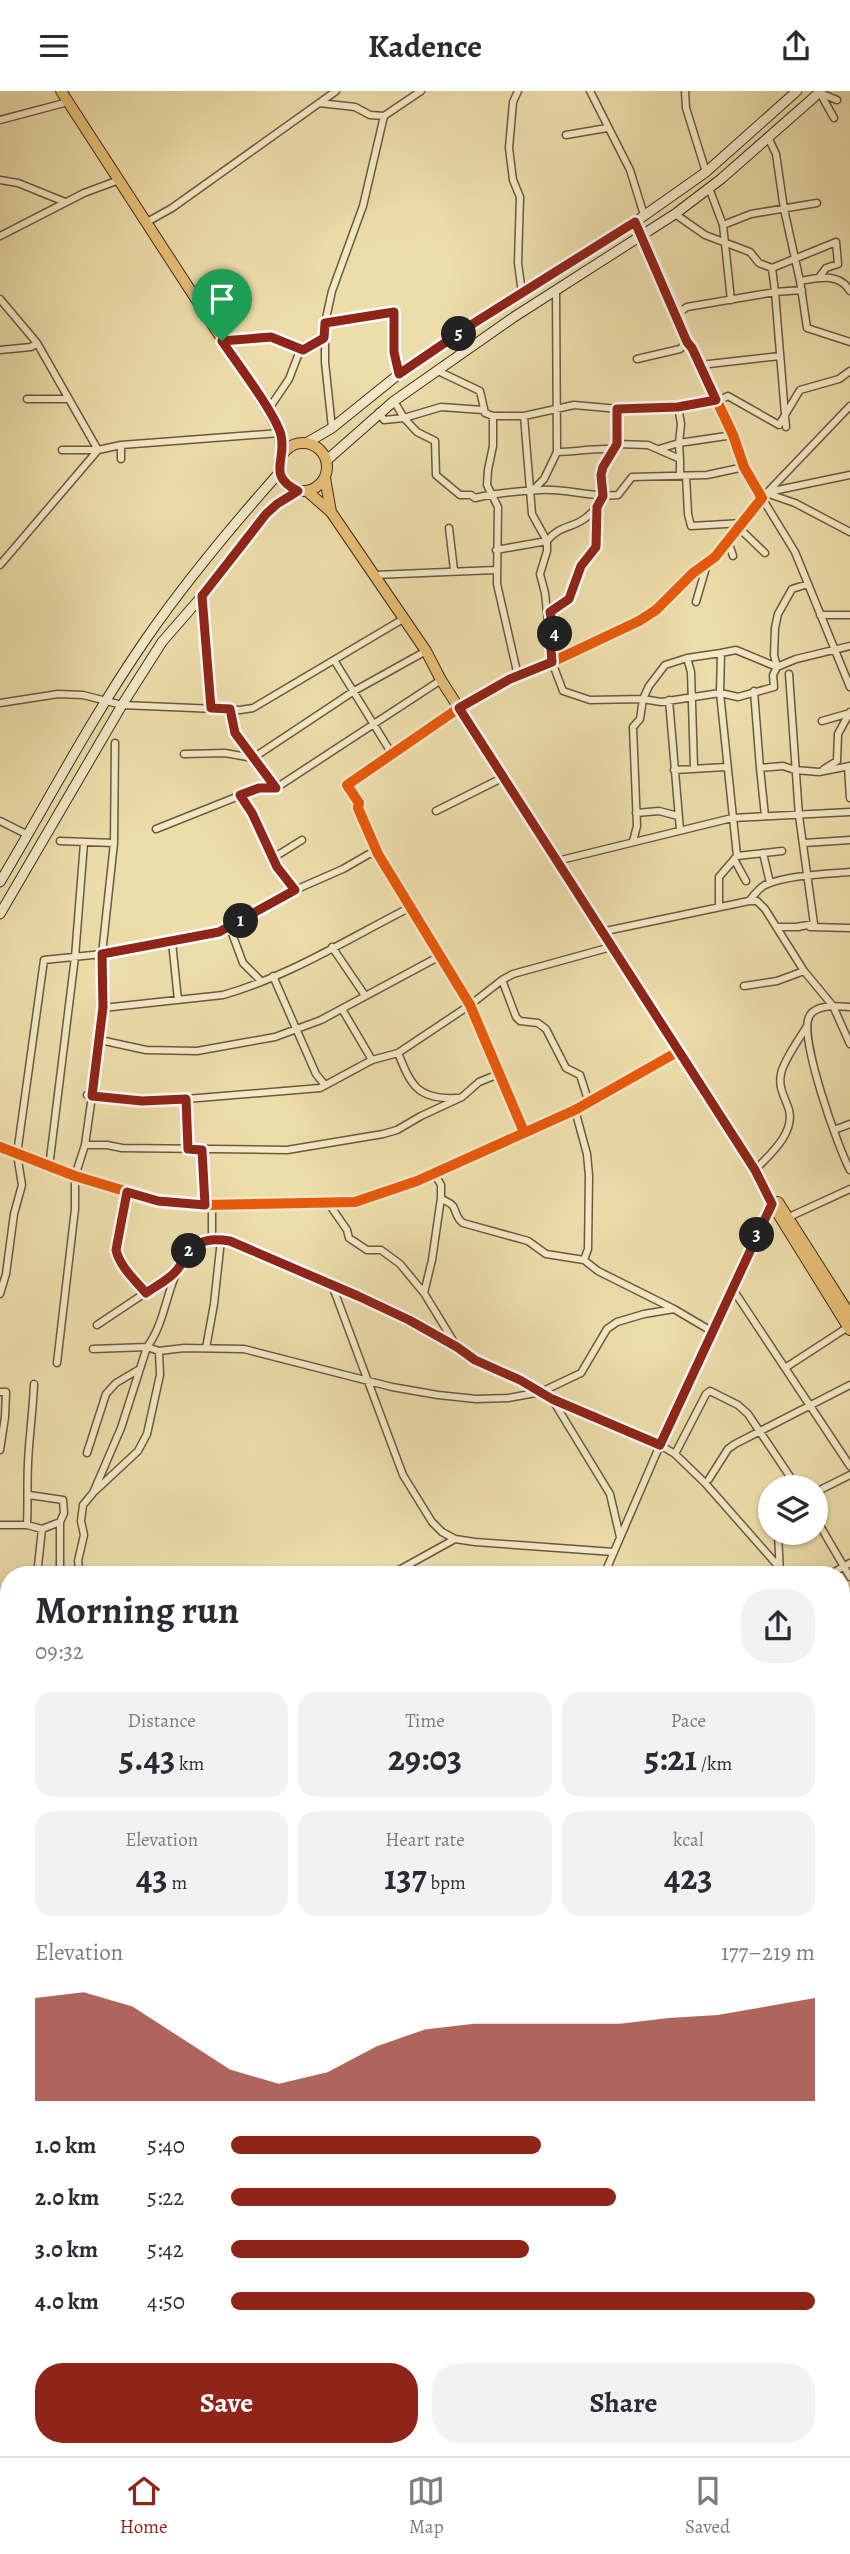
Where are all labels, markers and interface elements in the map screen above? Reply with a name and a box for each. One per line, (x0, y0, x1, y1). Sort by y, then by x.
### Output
text: Kadence (368, 24, 482, 68)
icon: menu (35, 27, 73, 65)
icon: share (777, 27, 815, 65)
pin (192, 269, 252, 341)
icon: arrive (203, 280, 241, 318)
pin: 5 (442, 317, 476, 351)
text: 5 (454, 320, 463, 346)
pin: 4 (538, 617, 572, 651)
text: 4 (550, 620, 559, 646)
pin: 1 (224, 903, 258, 939)
text: 1 (237, 907, 244, 933)
pin: 3 (740, 1217, 774, 1253)
text: 3 (752, 1221, 761, 1247)
pin: 2 (172, 1233, 206, 1269)
text: 2 (184, 1237, 193, 1263)
map controls (758, 1475, 828, 1545)
button: layers (758, 1475, 828, 1545)
text: Morning run (35, 1584, 239, 1636)
button: share (741, 1589, 815, 1663)
text: 09:32 (35, 1636, 84, 1667)
text: Distance (128, 1708, 196, 1734)
text: Time (405, 1708, 445, 1734)
text: Pace (671, 1708, 706, 1734)
text: 5.43 (119, 1734, 175, 1782)
text: 29:03 (388, 1734, 462, 1782)
text: 5:21 (644, 1734, 697, 1782)
text: km (175, 1751, 204, 1777)
text: /km (697, 1751, 732, 1777)
text: Elevation (125, 1827, 198, 1853)
text: Heart rate (385, 1827, 465, 1853)
text: kcal (673, 1827, 704, 1853)
text: 43 (136, 1853, 168, 1901)
text: 137 (384, 1853, 427, 1901)
text: 423 (664, 1853, 713, 1901)
text: m (168, 1870, 187, 1896)
text: bpm (427, 1870, 466, 1896)
text: Elevation (35, 1937, 123, 1968)
text: 177–219 m (721, 1937, 815, 1968)
text: 1.0 km (35, 2130, 96, 2161)
text: 5:40 (147, 2130, 185, 2161)
text: 2.0 km (35, 2182, 99, 2213)
text: 5:22 (147, 2182, 184, 2213)
text: 3.0 km (35, 2234, 98, 2265)
text: 5:42 (147, 2234, 184, 2265)
text: 4.0 km (35, 2286, 99, 2317)
text: 4:50 (147, 2286, 185, 2317)
button: Save (35, 2363, 418, 2443)
button: Share (432, 2363, 815, 2443)
tab: Home (120, 2472, 168, 2540)
tab: Map (407, 2472, 445, 2540)
tab: Saved (685, 2472, 730, 2540)

